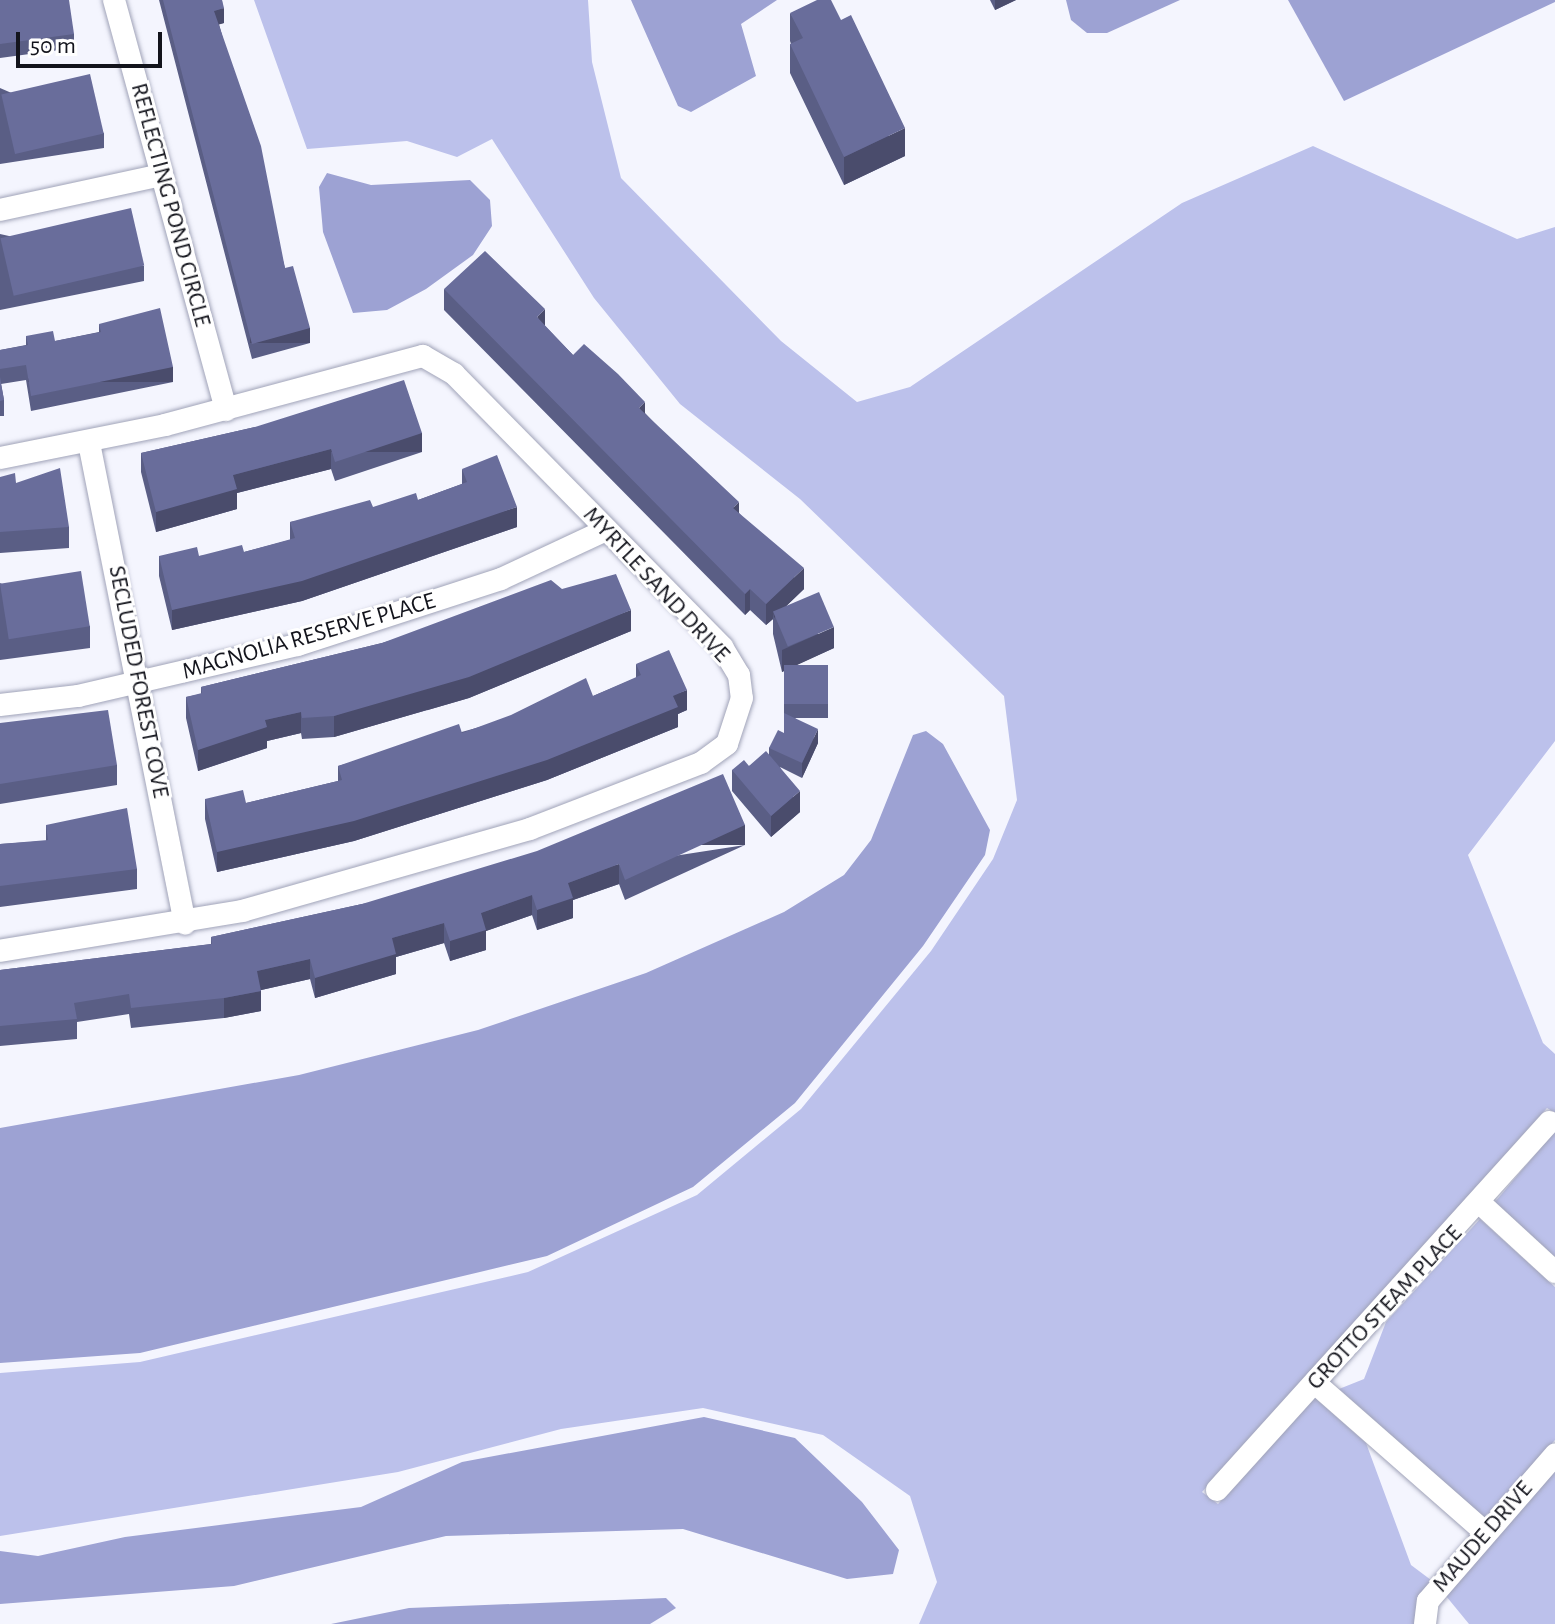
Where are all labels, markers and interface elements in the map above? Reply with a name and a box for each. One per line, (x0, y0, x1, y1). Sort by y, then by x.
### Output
scale bar (20, 16, 166, 66)
text: 50 m (30, 34, 76, 58)
street label: REFLECTING POND CIRCLE (124, 80, 216, 330)
street label: MYRTLE SAND DRIVE (576, 501, 736, 669)
street label: SECLUDED FOREST COVE (101, 563, 175, 801)
street label: MAGNOLIA RESERVE PLACE (179, 587, 439, 687)
street label: GROTTO STEAM PLACE (1301, 1220, 1469, 1396)
street label: MAUDE DRIVE (1427, 1475, 1539, 1599)

